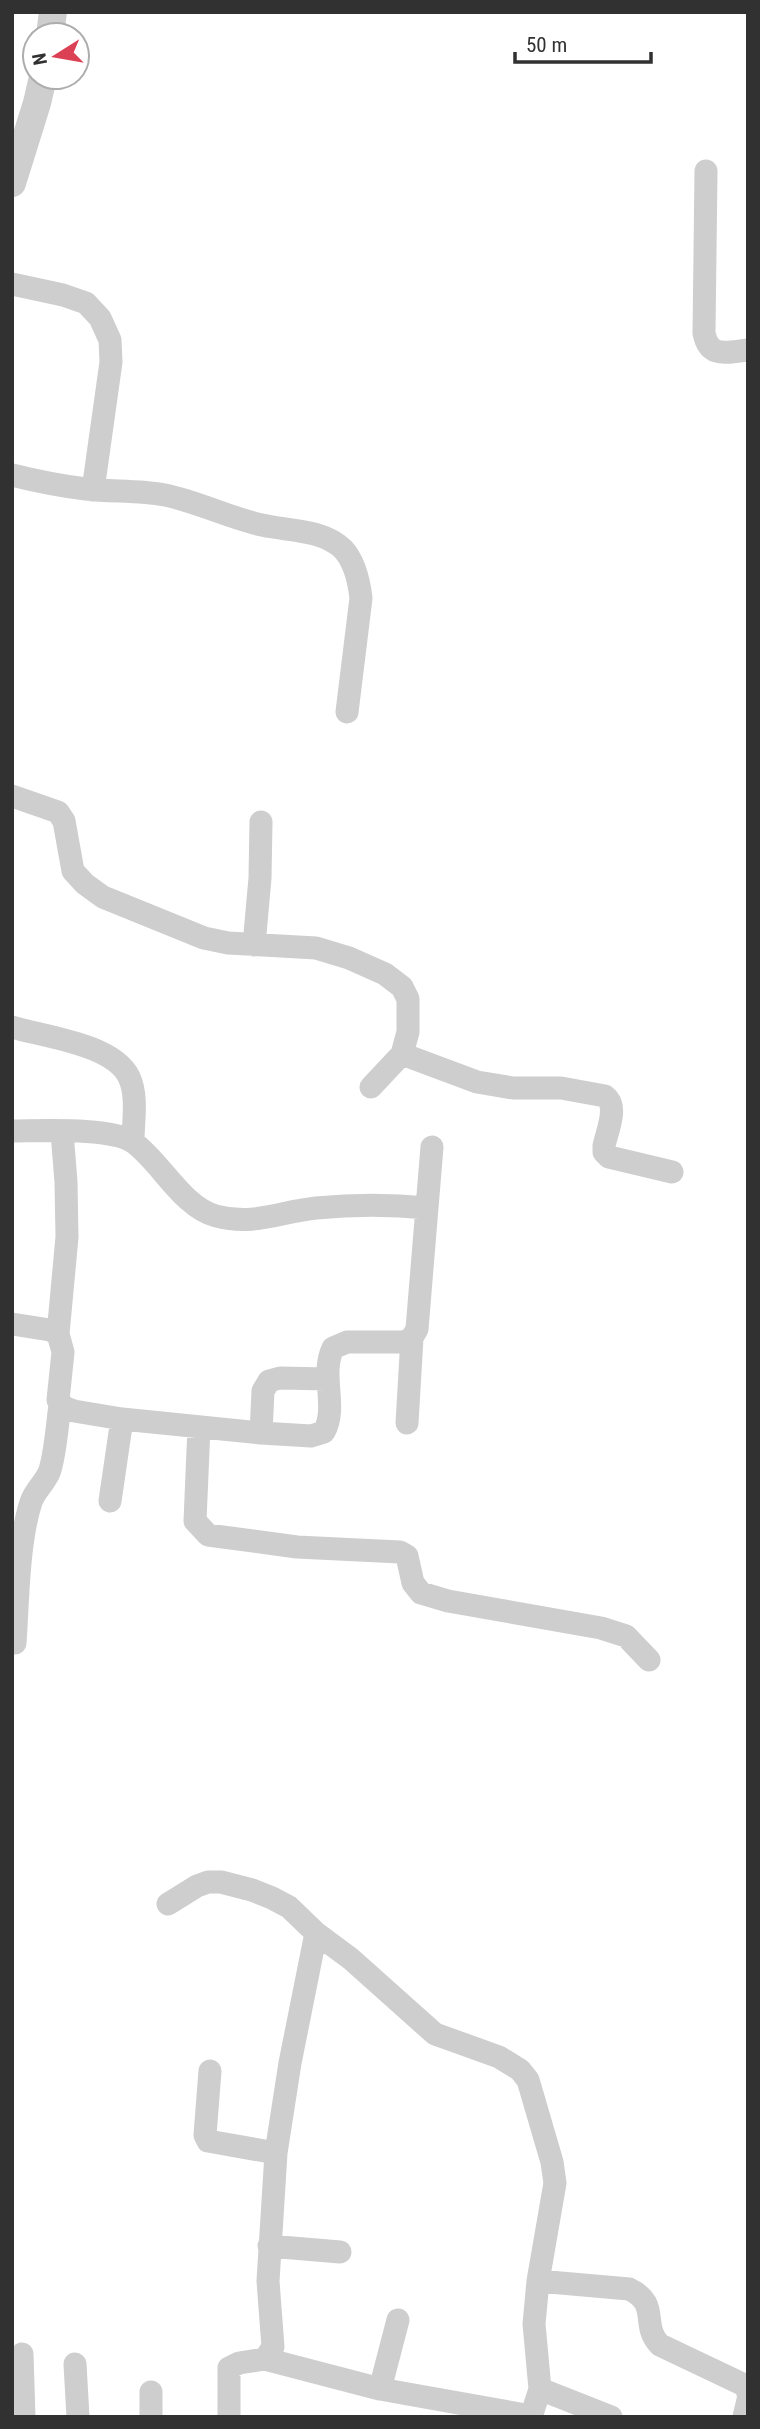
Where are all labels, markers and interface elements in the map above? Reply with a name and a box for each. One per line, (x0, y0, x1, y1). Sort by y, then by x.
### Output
north arrow (21, 21, 91, 91)
scale bar (515, 21, 652, 65)
text: 50 m (526, 33, 567, 57)
text: N (27, 51, 52, 67)

